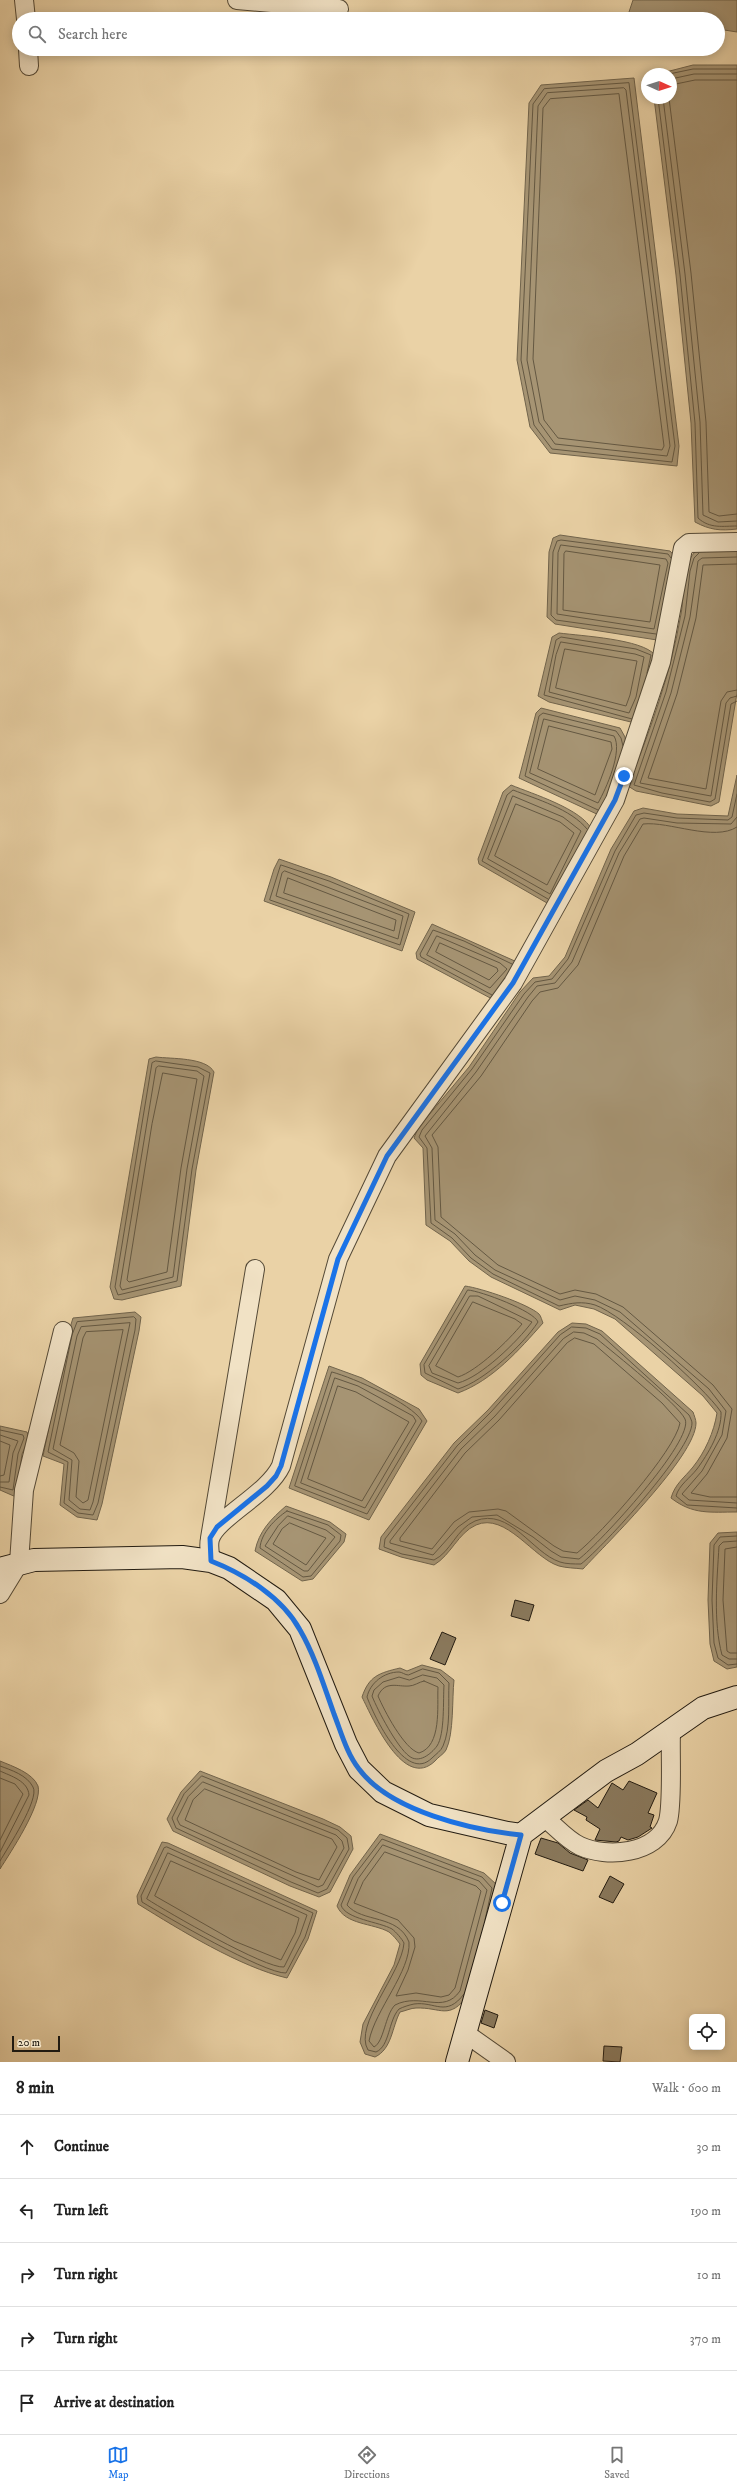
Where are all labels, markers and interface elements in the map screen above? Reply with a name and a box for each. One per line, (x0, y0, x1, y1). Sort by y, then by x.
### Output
search box (12, 12, 725, 56)
icon: search (26, 23, 48, 45)
text: Search here (58, 25, 127, 44)
north arrow (641, 68, 677, 104)
route end (615, 767, 633, 785)
route start (493, 1894, 511, 1912)
map controls (689, 2014, 725, 2050)
button: locate (689, 2014, 725, 2050)
scale bar (12, 2034, 60, 2053)
text: 20 m (18, 2036, 40, 2050)
text: 8 min (16, 2077, 54, 2099)
text: Walk · 600 m (652, 2080, 721, 2096)
icon: ahead (16, 2136, 38, 2158)
text: Continue (54, 2137, 109, 2156)
text: 30 m (697, 2139, 721, 2155)
icon: left (16, 2200, 38, 2222)
text: Turn left (54, 2201, 108, 2220)
text: 190 m (690, 2203, 721, 2219)
icon: right (16, 2264, 38, 2286)
text: Turn right (54, 2265, 117, 2284)
text: 10 m (697, 2267, 721, 2283)
icon: right (16, 2328, 38, 2350)
text: Turn right (54, 2329, 117, 2348)
text: 370 m (690, 2331, 721, 2347)
icon: arrive (16, 2392, 38, 2414)
text: Arrive at destination (54, 2393, 174, 2412)
tab: Map (107, 2444, 129, 2482)
tab: Directions (344, 2444, 390, 2482)
tab: Saved (604, 2444, 630, 2482)

